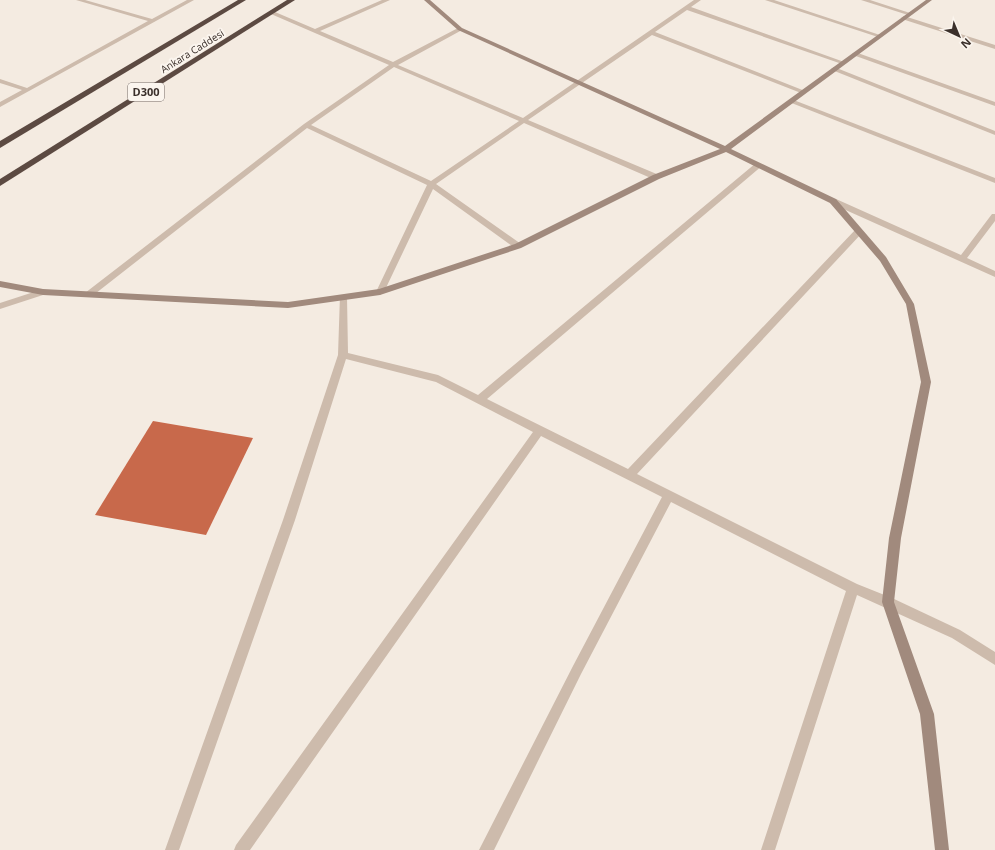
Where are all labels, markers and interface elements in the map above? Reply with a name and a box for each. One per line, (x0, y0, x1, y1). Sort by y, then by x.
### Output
north arrow (939, 16, 979, 56)
street label: Ankara Caddesi (158, 26, 226, 76)
text: N (958, 35, 975, 52)
road number: D300 (128, 83, 164, 101)

